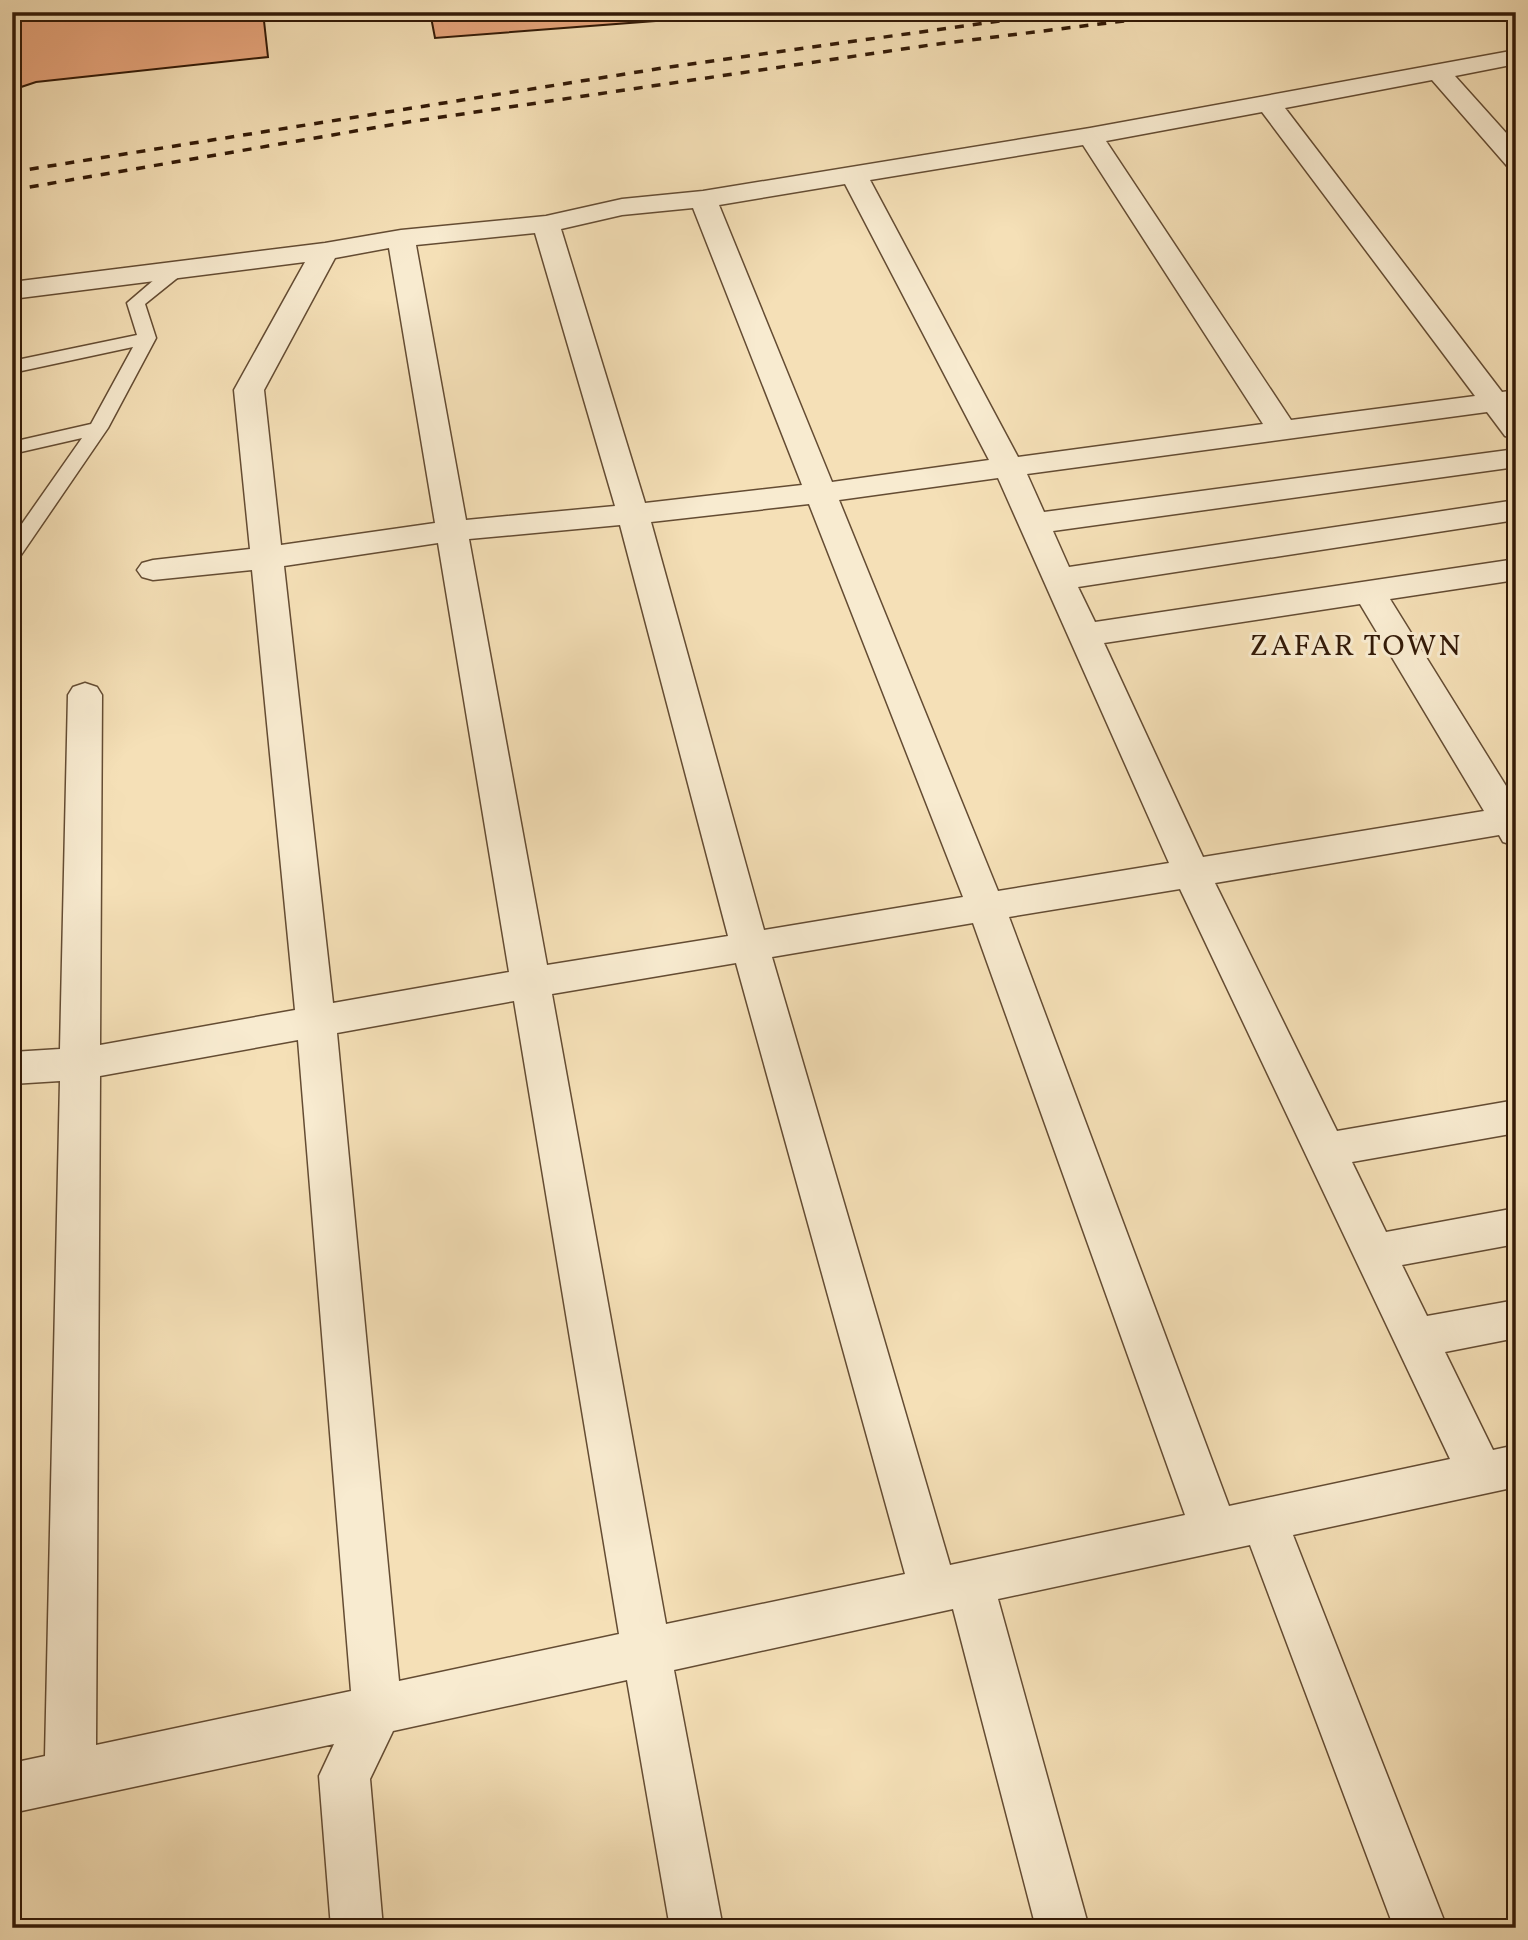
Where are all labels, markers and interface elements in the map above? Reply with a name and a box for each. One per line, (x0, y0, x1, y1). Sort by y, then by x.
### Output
district label: ZAFAR TOWN (1250, 626, 1463, 668)

